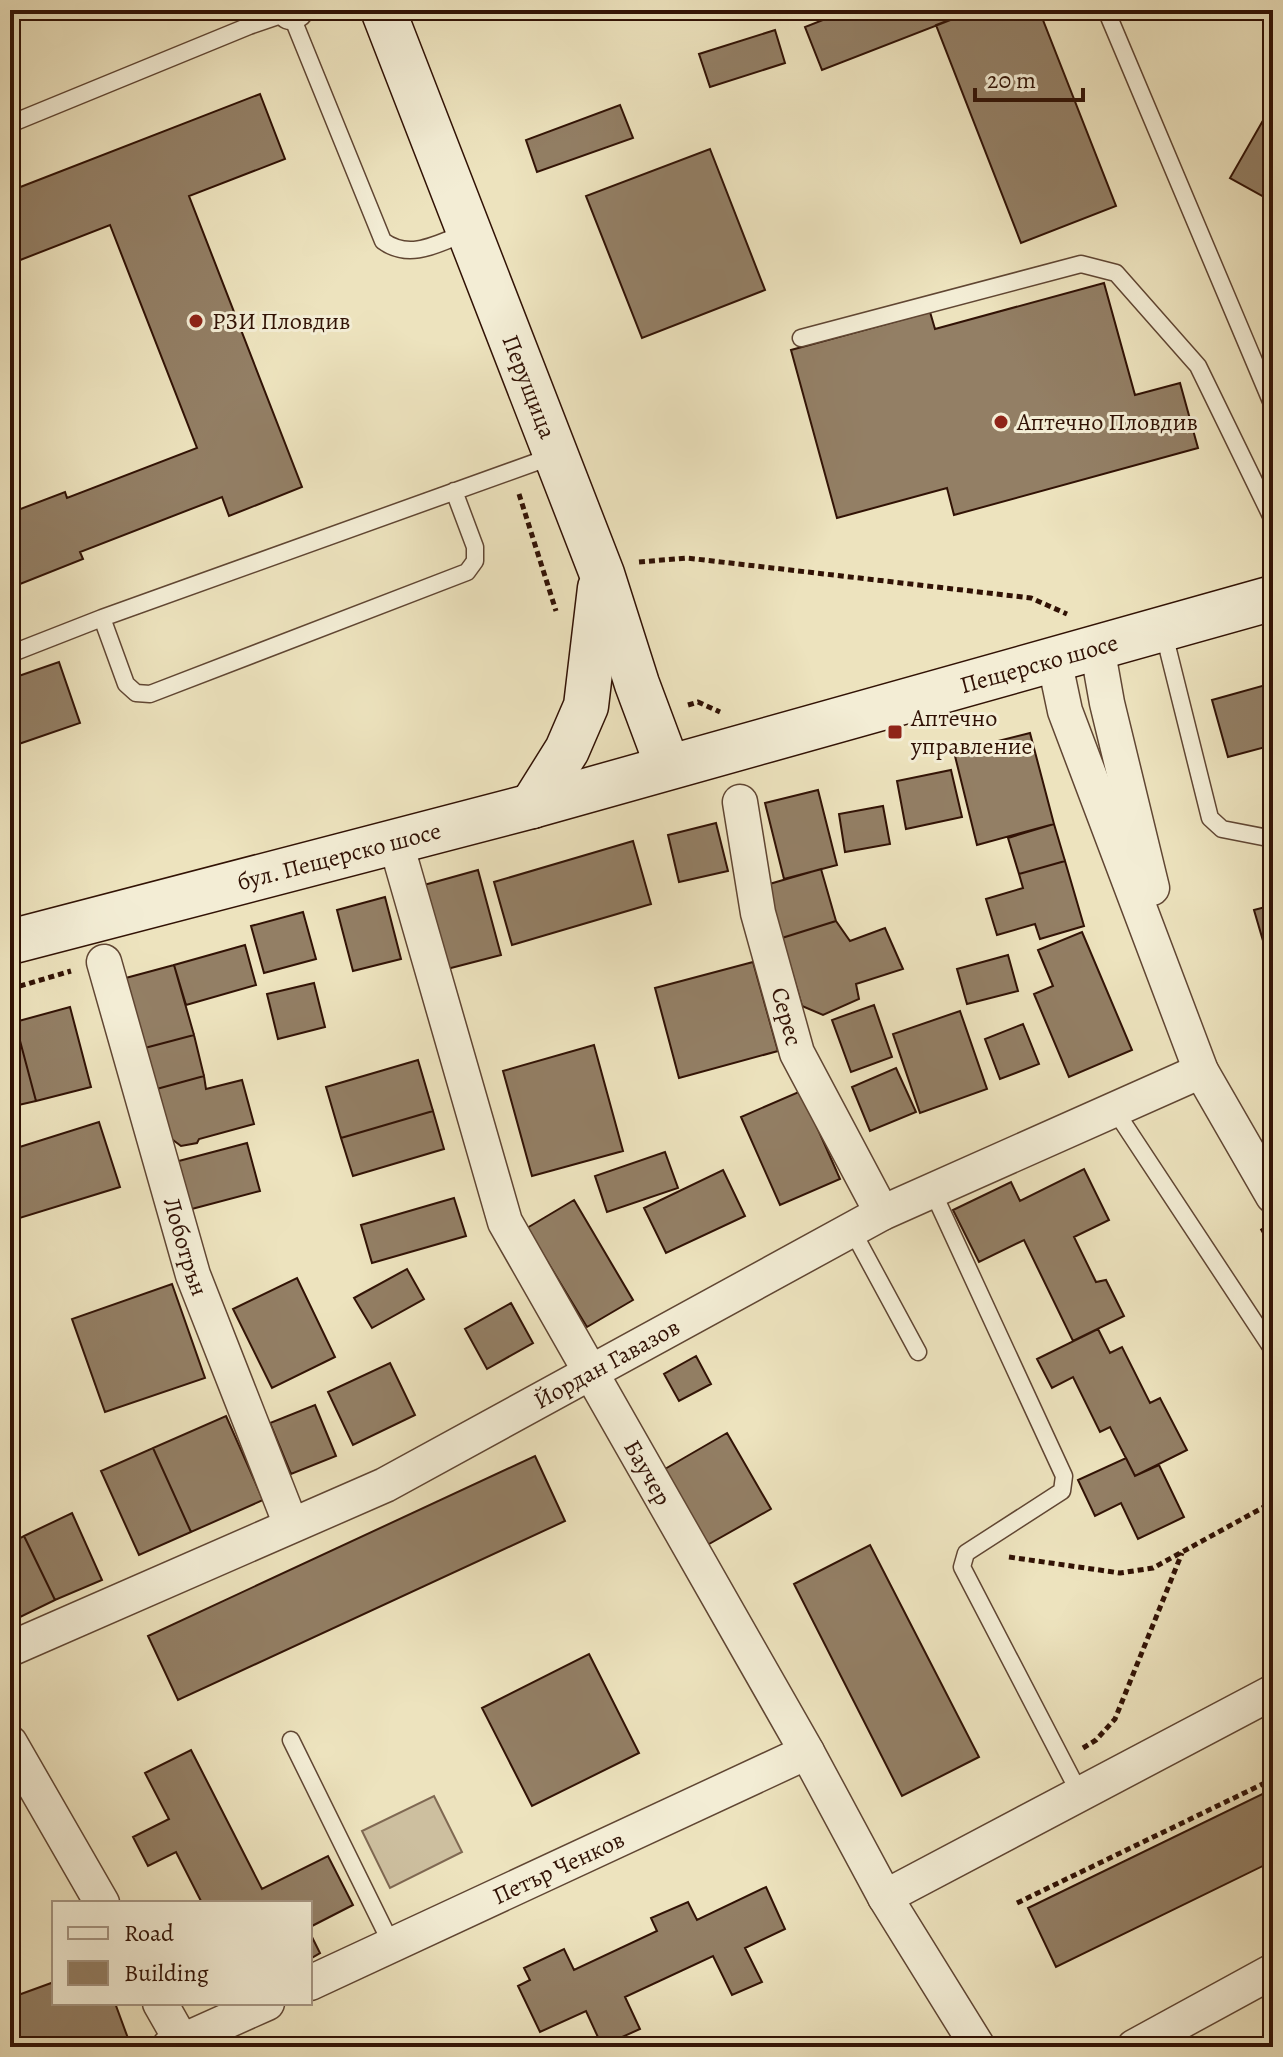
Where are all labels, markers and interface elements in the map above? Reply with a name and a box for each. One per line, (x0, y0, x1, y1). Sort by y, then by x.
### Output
scale bar (975, 52, 1083, 102)
text: 20 m (987, 64, 1036, 96)
place label: РЗИ Пловдив (212, 305, 350, 337)
marker: РЗИ Пловдив (187, 312, 205, 330)
street label: Перущица (495, 330, 564, 443)
place label: Аптечно Пловдив (1016, 406, 1198, 438)
marker: Аптечно Пловдив (992, 413, 1010, 431)
street label: Пещерско шосе (956, 626, 1122, 701)
place label: Аптечно управление (910, 702, 1032, 762)
marker: Аптечно управление (886, 723, 904, 741)
street label: бул. Пещерско шосе (234, 814, 444, 898)
street label: Серес (763, 984, 810, 1050)
street label: Лоботрън (156, 1194, 216, 1301)
street label: Йордан Гавазов (528, 1311, 685, 1417)
street label: Баучер (616, 1434, 679, 1511)
street label: Петър Ченков (487, 1823, 629, 1912)
legend (52, 1901, 312, 2005)
text: Road (124, 1917, 174, 1949)
text: Building (124, 1957, 209, 1989)

